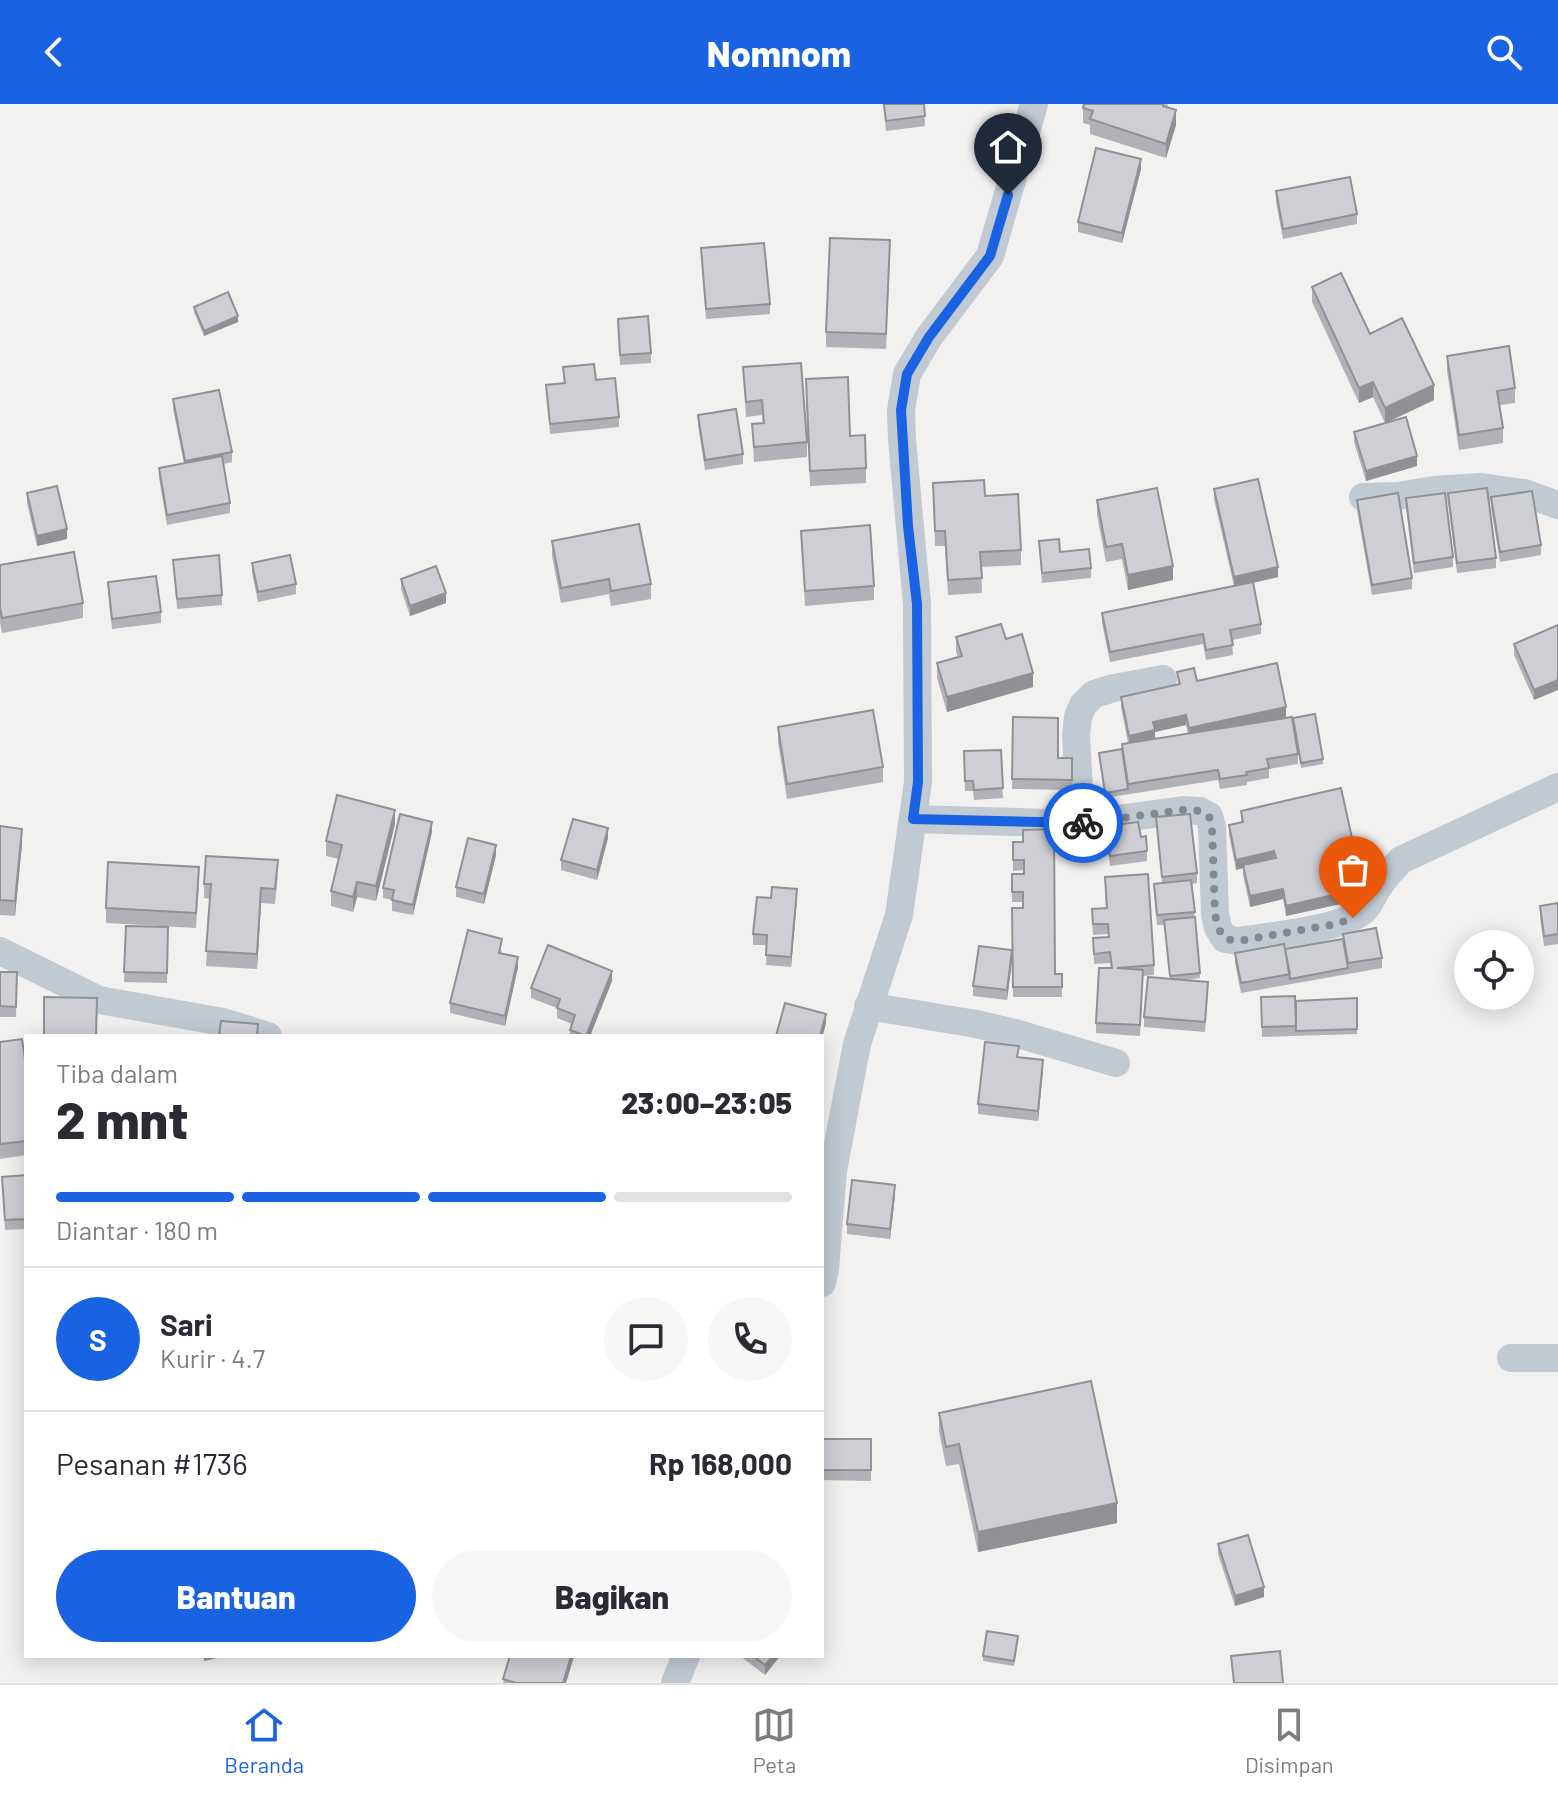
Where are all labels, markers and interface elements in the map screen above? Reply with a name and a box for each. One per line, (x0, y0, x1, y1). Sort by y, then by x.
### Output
icon: back (32, 30, 76, 74)
icon: search (1482, 30, 1526, 74)
text: Nomnom (707, 31, 851, 74)
pin (974, 113, 1042, 195)
icon: home (986, 125, 1030, 169)
courier (1043, 783, 1123, 863)
icon: bike (1061, 801, 1105, 845)
pin (1319, 836, 1387, 918)
icon: bag (1331, 848, 1375, 892)
map controls (1454, 930, 1534, 1010)
button: locate (1454, 930, 1534, 1010)
text: Tiba dalam (56, 1057, 178, 1088)
text: 23:00–23:05 (621, 1084, 792, 1120)
text: 2 mnt (56, 1087, 188, 1149)
text: Diantar · 180 m (56, 1214, 218, 1245)
button: chat (604, 1297, 688, 1381)
button: phone (708, 1297, 792, 1381)
text: Sari (160, 1306, 213, 1342)
text: S (89, 1321, 107, 1357)
text: Kurir · 4.7 (160, 1342, 265, 1373)
text: Pesanan #1736 (56, 1445, 248, 1481)
text: Rp 168,000 (649, 1445, 792, 1481)
button: Bantuan (56, 1550, 416, 1642)
button: Bagikan (432, 1550, 792, 1642)
tab: Beranda (224, 1703, 304, 1777)
tab: Peta (752, 1703, 796, 1777)
tab: Disimpan (1245, 1703, 1334, 1777)

